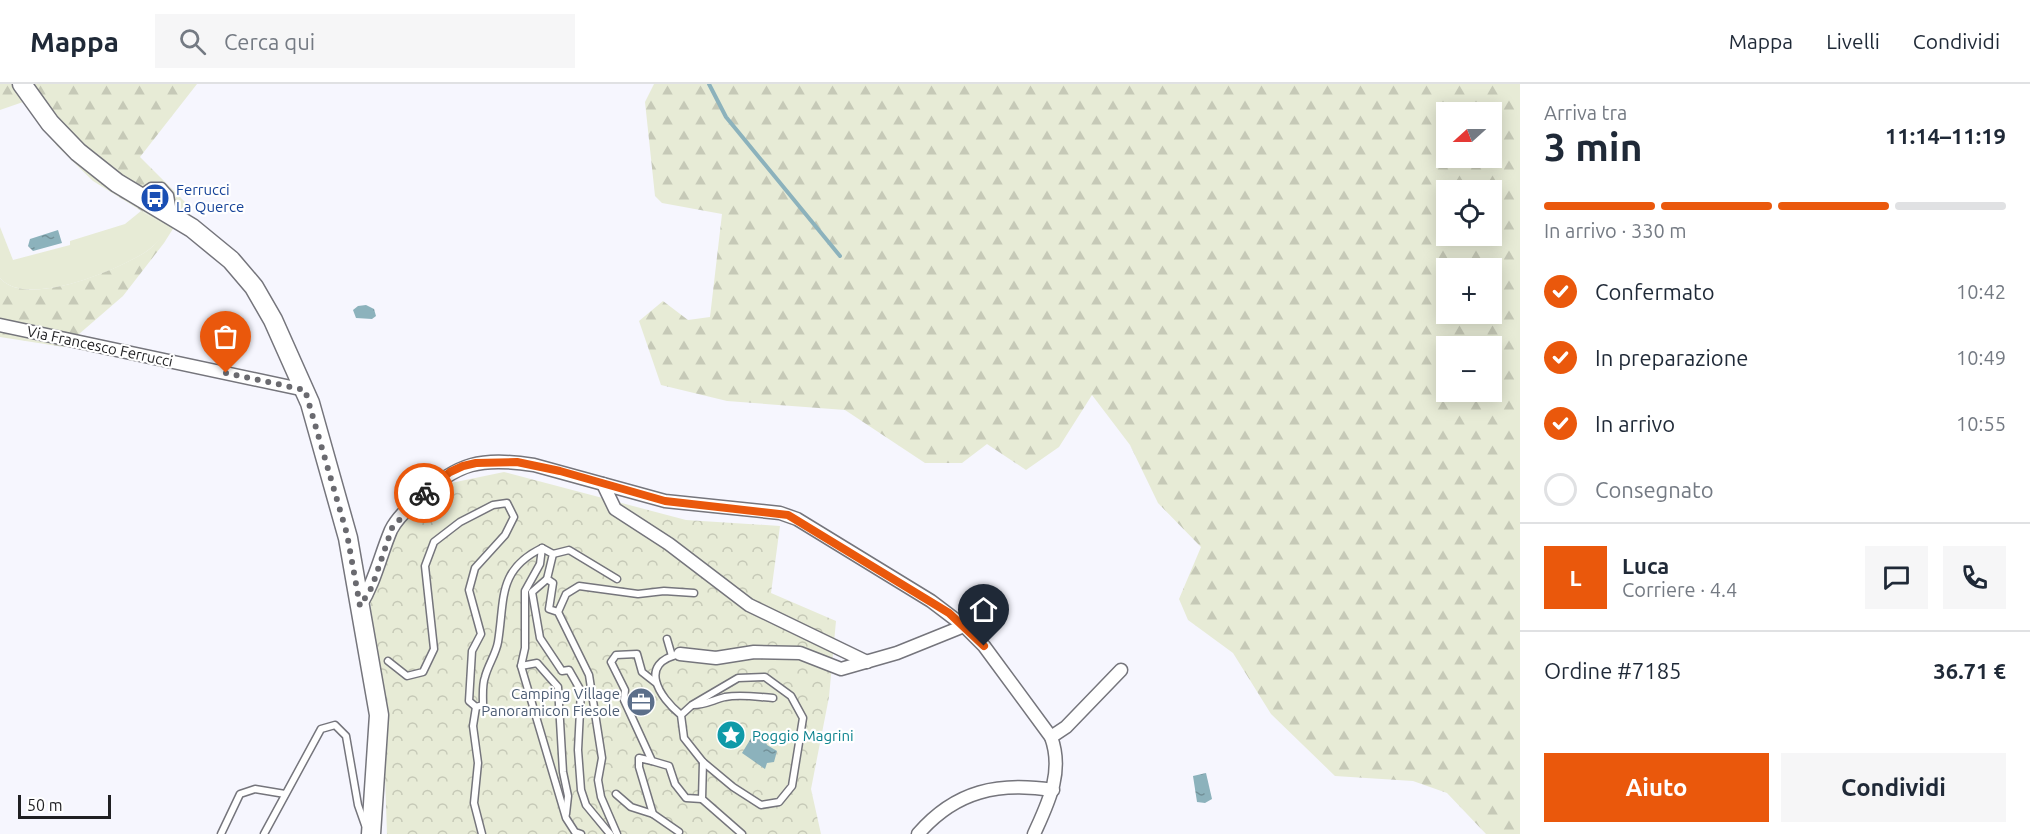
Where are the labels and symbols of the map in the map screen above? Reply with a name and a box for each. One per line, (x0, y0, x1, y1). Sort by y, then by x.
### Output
north arrow (1436, 102, 1502, 168)
place label: Ferrucci La Querce (176, 181, 244, 215)
bus stop icon: Ferrucci La Querce (139, 182, 171, 214)
pin (200, 311, 251, 373)
street label: Via Francesco Ferrucci (25, 322, 175, 370)
courier (394, 463, 454, 523)
pin (958, 584, 1009, 646)
place label: Camping Village Panoramicon Fiesole (481, 685, 620, 719)
office icon: Camping Village Panoramicon Fiesole (625, 686, 657, 718)
place icon: Poggio Magrini (715, 719, 747, 751)
place label: Poggio Magrini (752, 727, 854, 744)
scale bar (18, 792, 111, 820)

